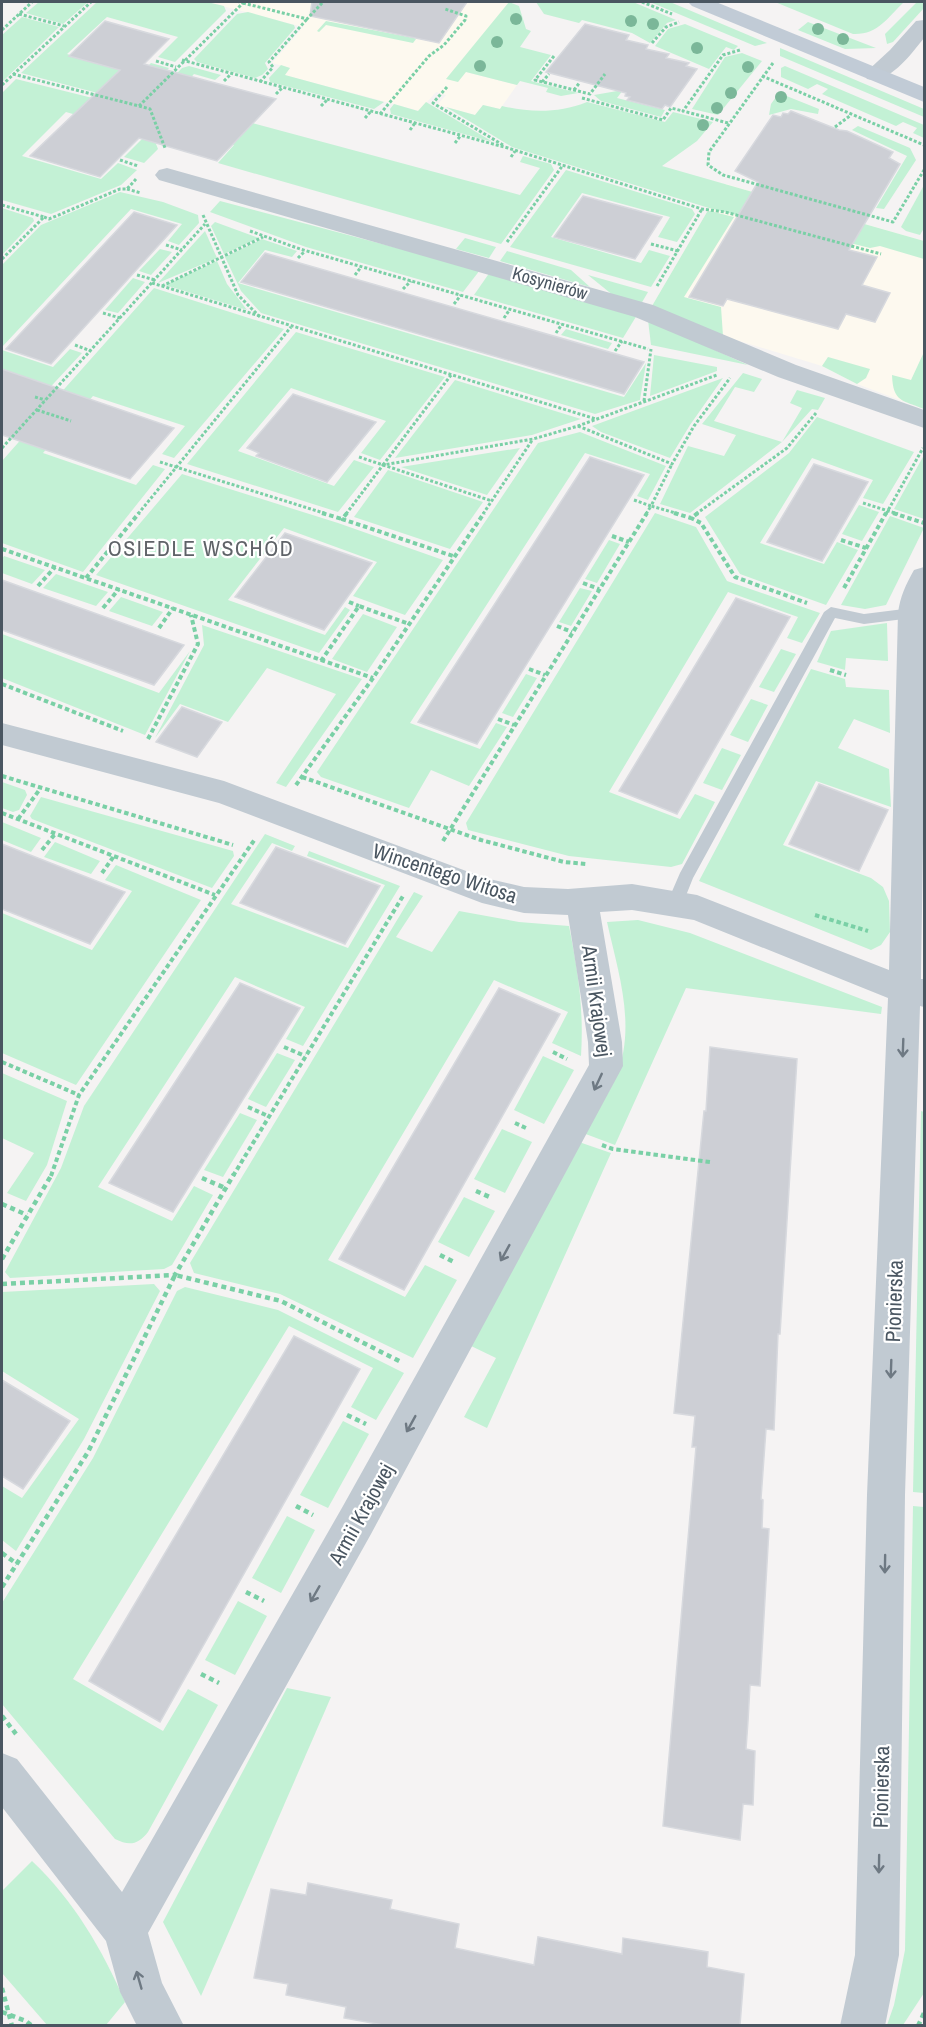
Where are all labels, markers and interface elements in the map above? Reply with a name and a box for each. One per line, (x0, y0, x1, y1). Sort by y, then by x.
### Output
street label: Kosynierów (509, 260, 591, 306)
district label: OSIEDLE WSCHÓD (108, 533, 294, 563)
street label: Wincentego Witosa (369, 836, 521, 910)
street label: Armii Krajowej (575, 943, 619, 1058)
one-way arrow (897, 1038, 908, 1058)
one-way arrow (592, 1073, 604, 1091)
one-way arrow (499, 1244, 511, 1261)
street label: Pionierska (878, 1259, 910, 1343)
one-way arrow (885, 1358, 897, 1378)
one-way arrow (405, 1415, 417, 1432)
street label: Armii Krajowej (321, 1458, 401, 1571)
one-way arrow (879, 1553, 891, 1573)
one-way arrow (309, 1585, 321, 1602)
street label: Pionierska (866, 1745, 896, 1828)
one-way arrow (873, 1853, 885, 1873)
one-way arrow (132, 1971, 144, 1990)

